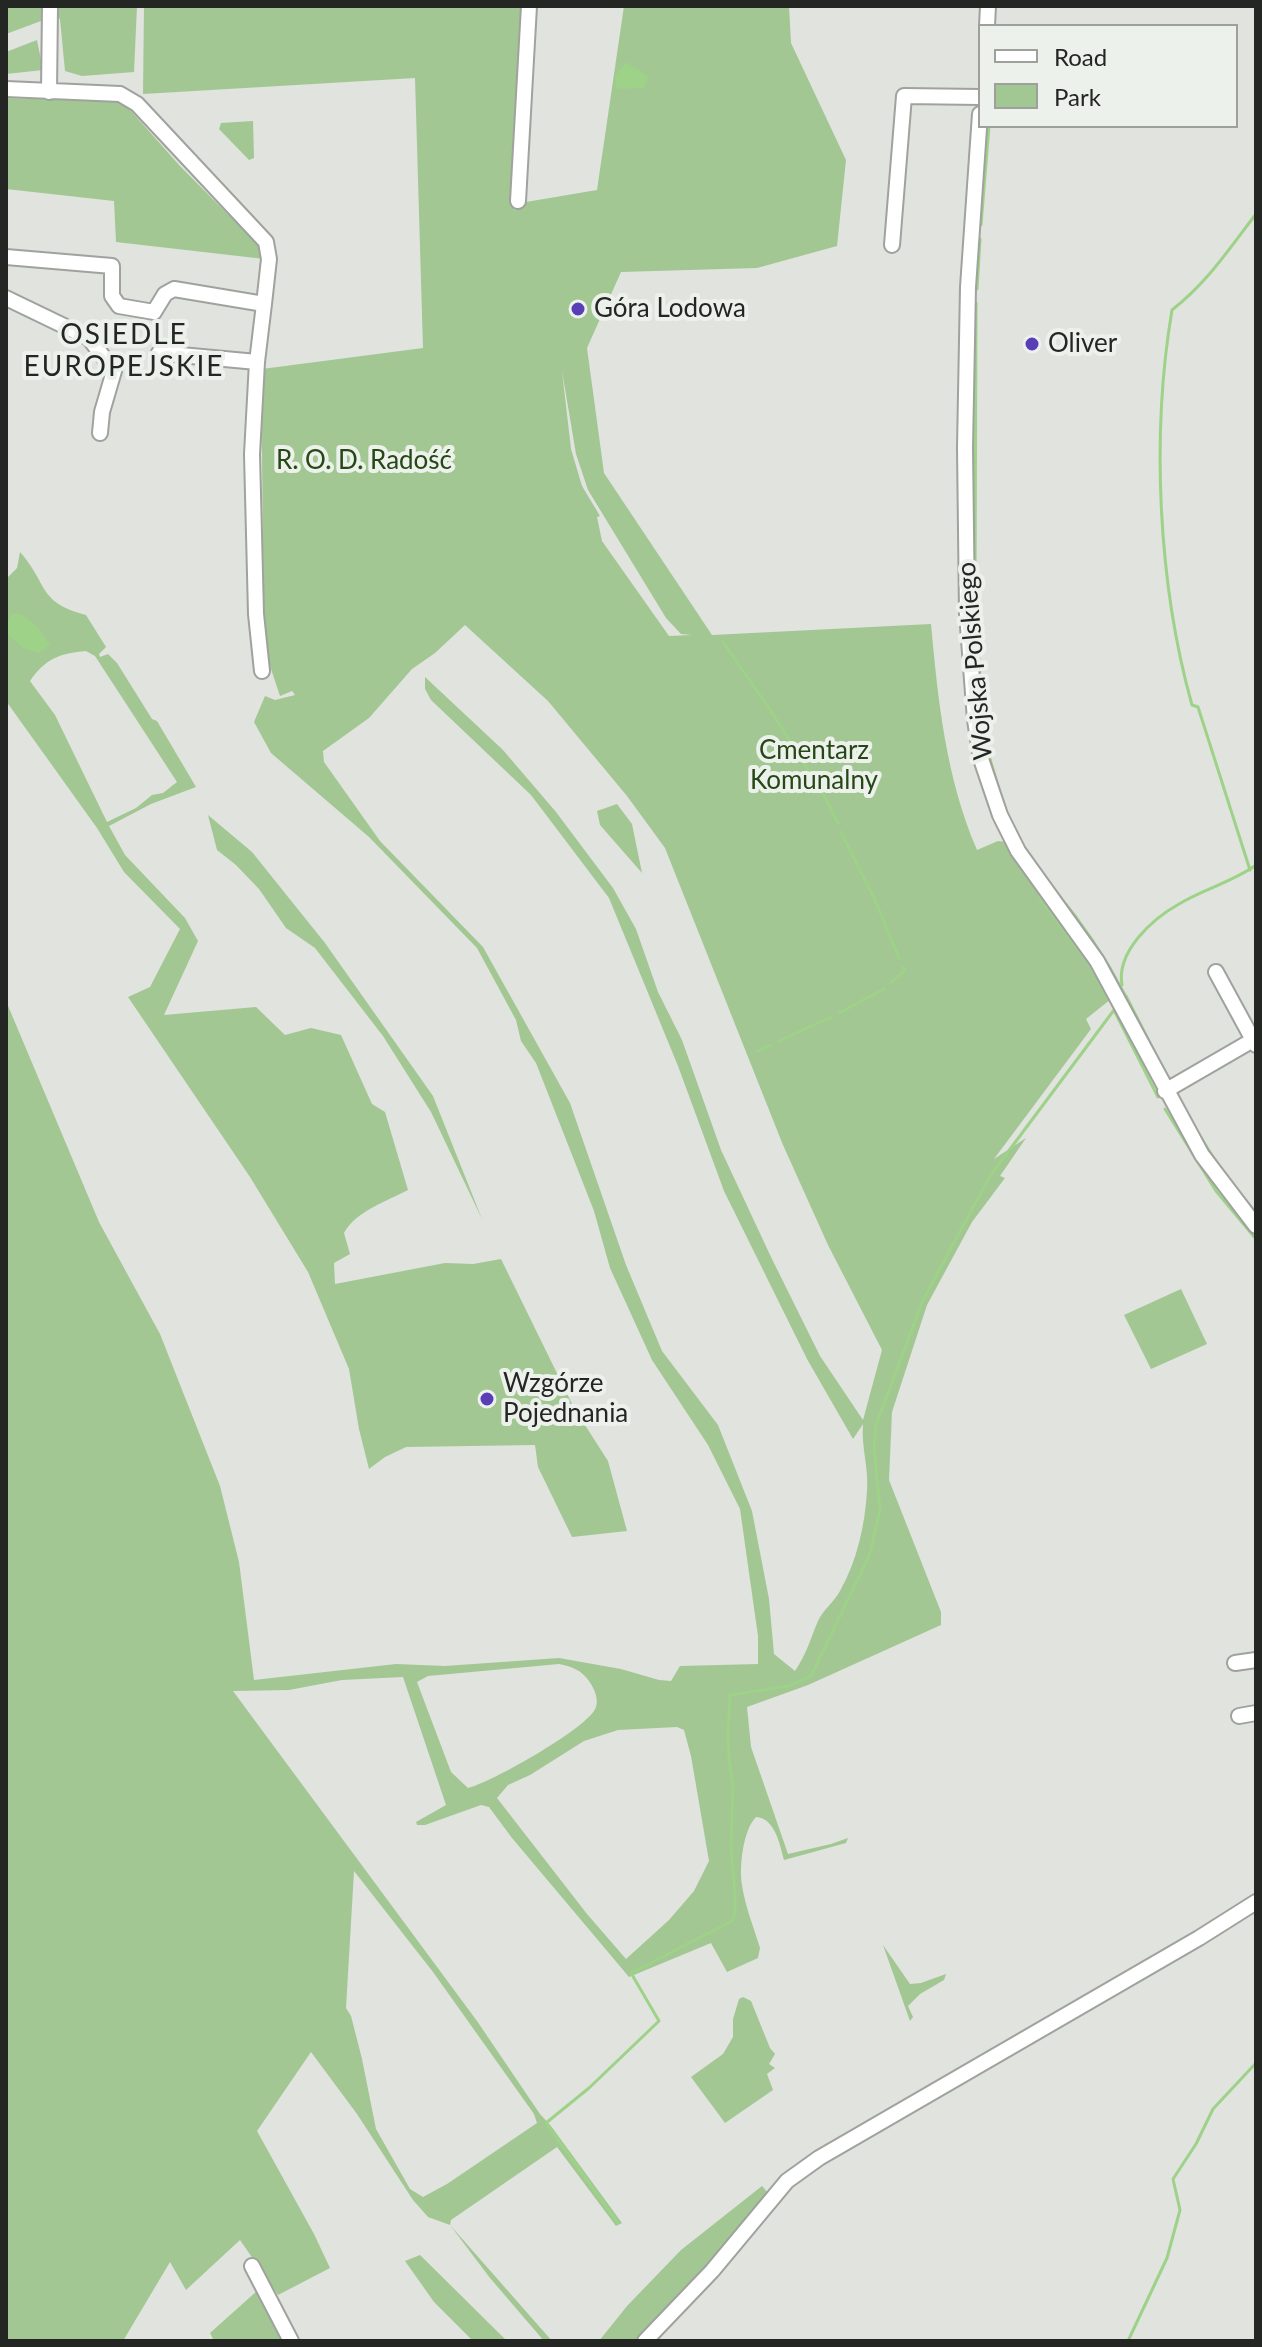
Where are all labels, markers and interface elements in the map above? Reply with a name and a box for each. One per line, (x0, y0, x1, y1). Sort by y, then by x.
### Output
legend (978, 24, 1238, 128)
text: Road (1054, 42, 1107, 71)
text: Park (1054, 82, 1101, 111)
place label: Góra Lodowa (594, 293, 746, 325)
marker: Góra Lodowa (569, 300, 587, 318)
district label: OSIEDLE EUROPEJSKIE (23, 318, 225, 384)
place label: Oliver (1048, 328, 1117, 360)
marker: Oliver (1023, 335, 1041, 353)
park label: R. O. D. Radość (276, 445, 452, 477)
street label: Wojska Polskiego (951, 561, 999, 761)
park label: Cmentarz Komunalny (750, 735, 878, 796)
place label: Wzgórze Pojednania (503, 1368, 628, 1430)
marker: Wzgórze Pojednania (478, 1390, 496, 1408)

